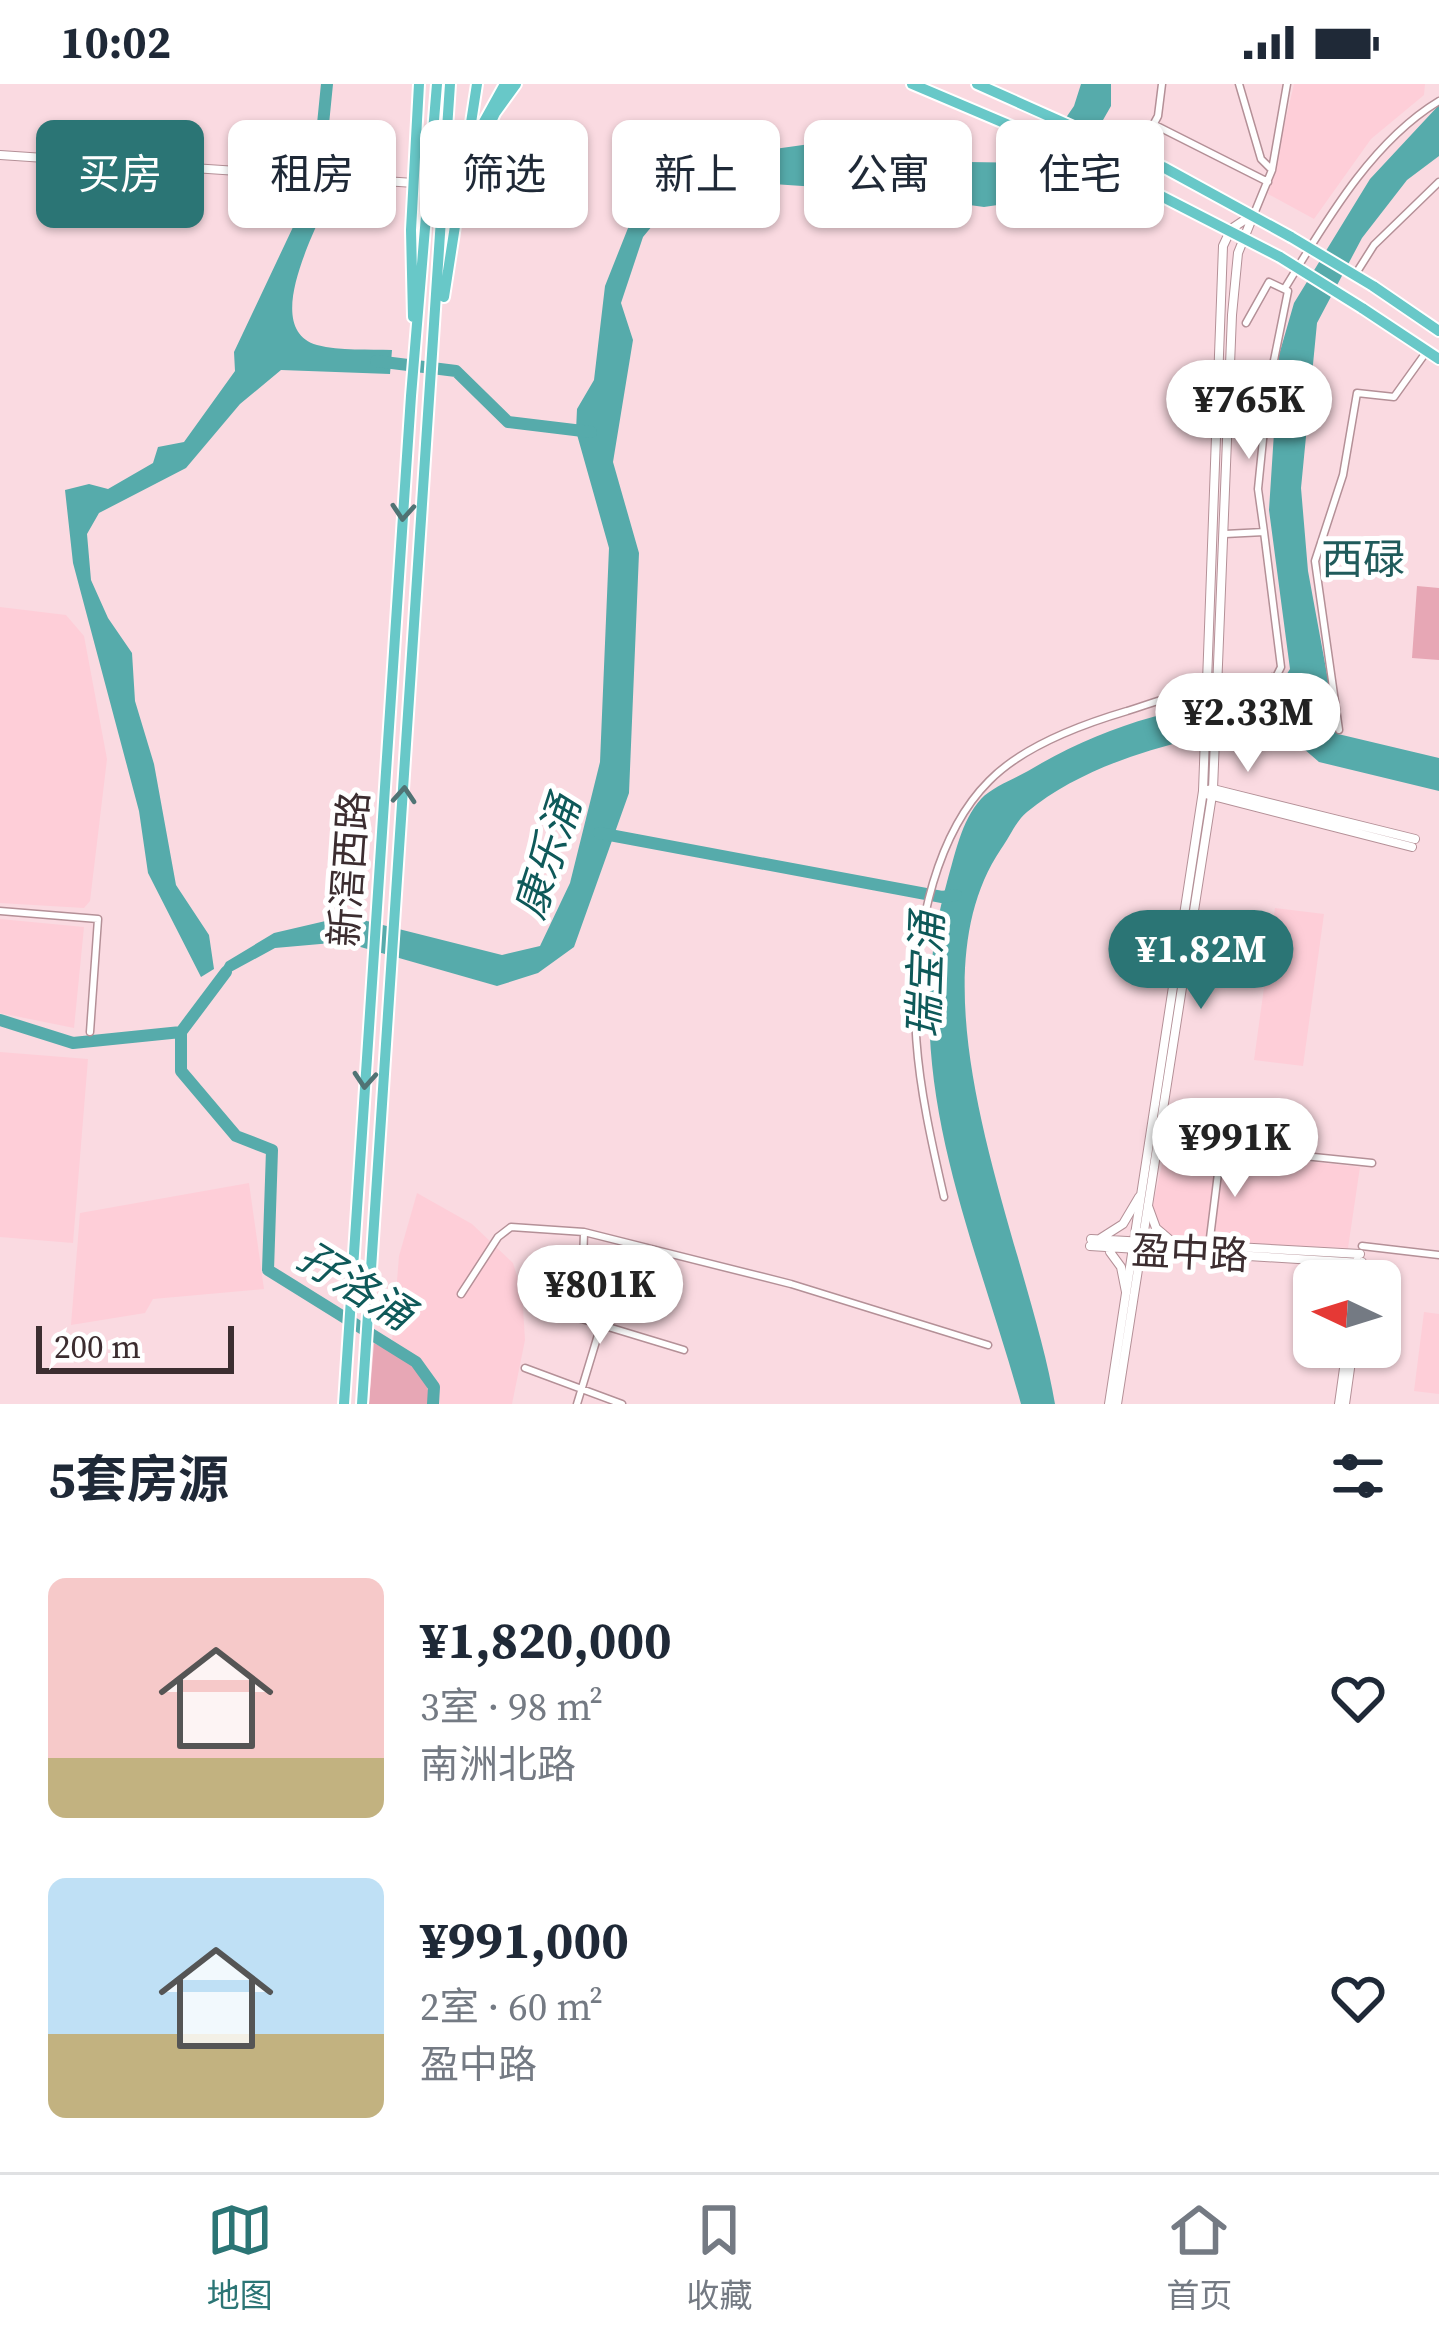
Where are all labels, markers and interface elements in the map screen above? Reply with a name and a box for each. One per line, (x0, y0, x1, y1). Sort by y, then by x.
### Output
text: 10:02 (60, 11, 171, 73)
chip: 买房 (36, 120, 204, 228)
chip: 租房 (228, 120, 396, 228)
chip: 筛选 (420, 120, 588, 228)
chip: 新上 (612, 120, 780, 228)
chip: 公寓 (804, 120, 972, 228)
chip: 住宅 (996, 120, 1164, 228)
pin: ¥765K (1165, 360, 1333, 462)
text: ¥765K (1193, 372, 1305, 425)
one-way arrow (390, 503, 416, 522)
district label: 西碌 (1321, 530, 1405, 588)
pin: ¥2.33M (1150, 673, 1346, 775)
text: ¥2.33M (1182, 685, 1314, 738)
water label: 康乐涌 (500, 784, 595, 926)
one-way arrow (391, 785, 417, 804)
street label: 新滘西路 (317, 789, 381, 949)
water label: 瑞宝涌 (894, 907, 956, 1039)
pin: ¥1.82M (1103, 910, 1299, 1012)
text: ¥1.82M (1135, 922, 1267, 975)
one-way arrow (353, 1071, 379, 1090)
pin: ¥991K (1151, 1098, 1319, 1200)
text: ¥991K (1179, 1110, 1291, 1163)
street label: 盈中路 (1130, 1223, 1250, 1283)
water label: 孖洛涌 (287, 1227, 428, 1345)
pin: ¥801K (516, 1245, 684, 1347)
text: ¥801K (544, 1257, 656, 1310)
north arrow (1293, 1260, 1401, 1368)
map controls (1293, 1260, 1401, 1368)
scale bar (36, 1320, 234, 1373)
text: 200 m (54, 1324, 141, 1369)
icon: filters (1325, 1443, 1391, 1509)
text: 5套房源 (48, 1444, 229, 1514)
text: ¥1,820,000 (420, 1605, 672, 1675)
icon: home (144, 1626, 288, 1770)
icon: heart (1325, 1665, 1391, 1731)
text: 3室 · 98 m² (420, 1680, 603, 1733)
text: 南洲北路 (420, 1738, 576, 1791)
text: ¥991,000 (420, 1905, 629, 1975)
icon: home (144, 1926, 288, 2070)
icon: heart (1325, 1965, 1391, 2031)
text: 2室 · 60 m² (420, 1980, 603, 2033)
text: 盈中路 (420, 2038, 537, 2091)
tab: 地图 (207, 2197, 273, 2318)
tab: 收藏 (686, 2197, 752, 2318)
tab: 首页 (1166, 2197, 1232, 2318)

